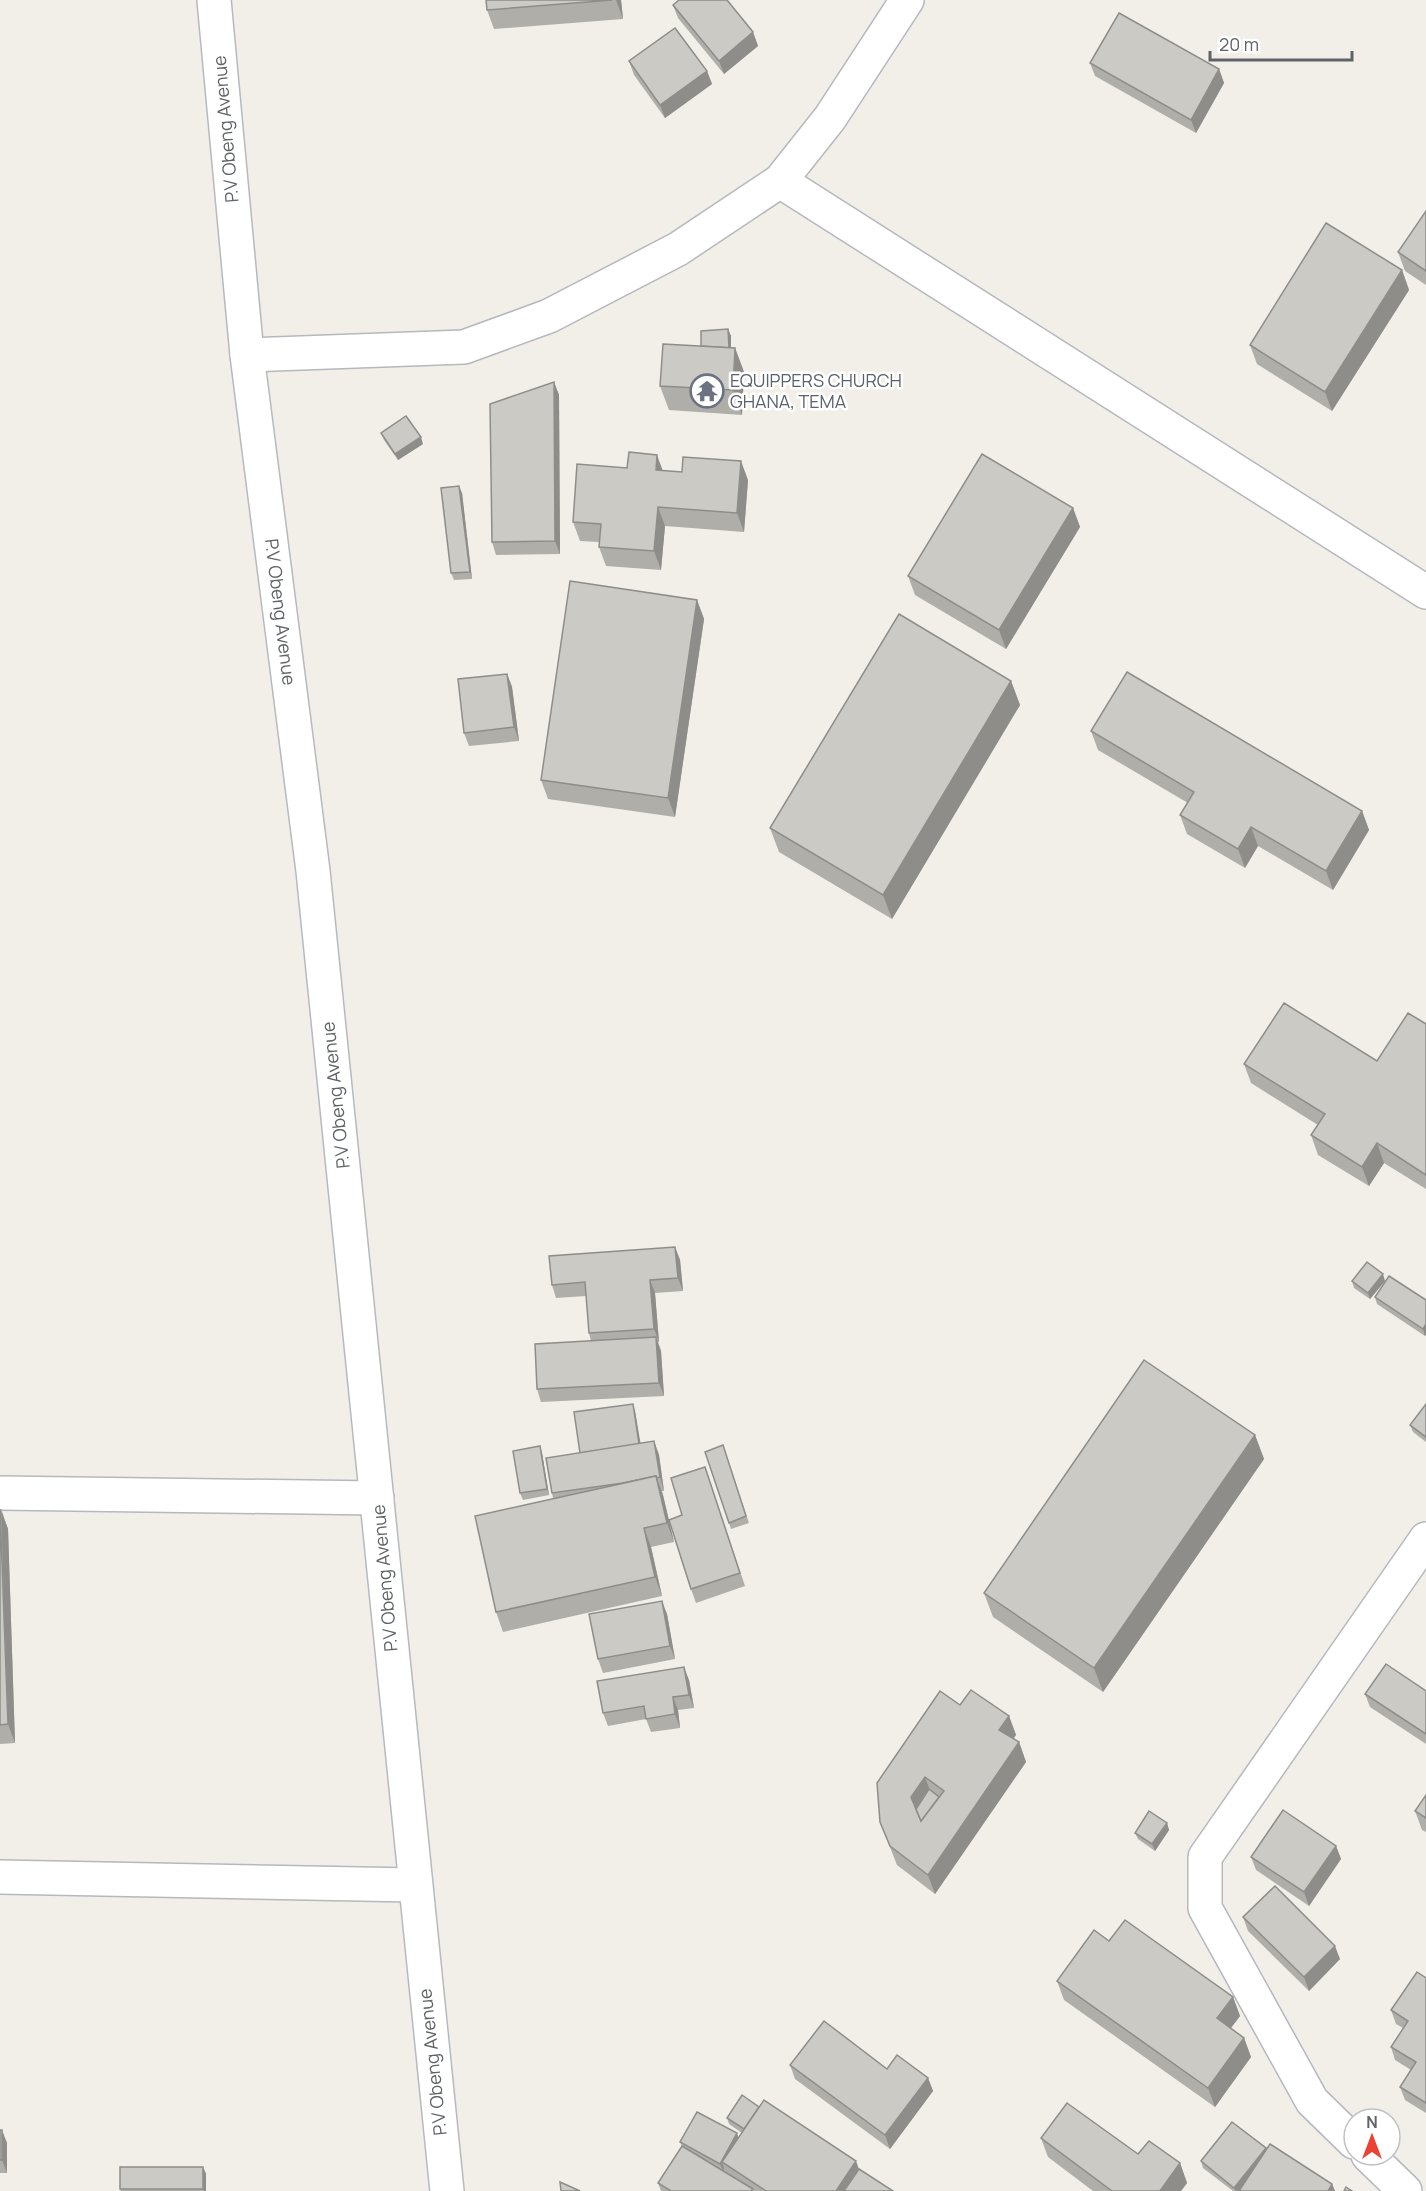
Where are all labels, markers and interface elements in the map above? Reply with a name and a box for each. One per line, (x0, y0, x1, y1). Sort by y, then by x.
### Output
scale bar (1210, 24, 1352, 62)
text: 20 m (1219, 32, 1259, 56)
street label: P.V Obeng Avenue (207, 55, 243, 204)
place label: EQUIPPERS CHURCH GHANA, TEMA (730, 368, 902, 413)
temple icon: EQUIPPERS CHURCH GHANA, TEMA (689, 373, 725, 409)
street label: P.V Obeng Avenue (260, 537, 302, 687)
street label: P.V Obeng Avenue (315, 1020, 355, 1170)
street label: P.V Obeng Avenue (366, 1504, 402, 1653)
street label: P.V Obeng Avenue (412, 1987, 452, 2137)
north arrow (1342, 2107, 1402, 2167)
text: N (1366, 2111, 1378, 2133)

